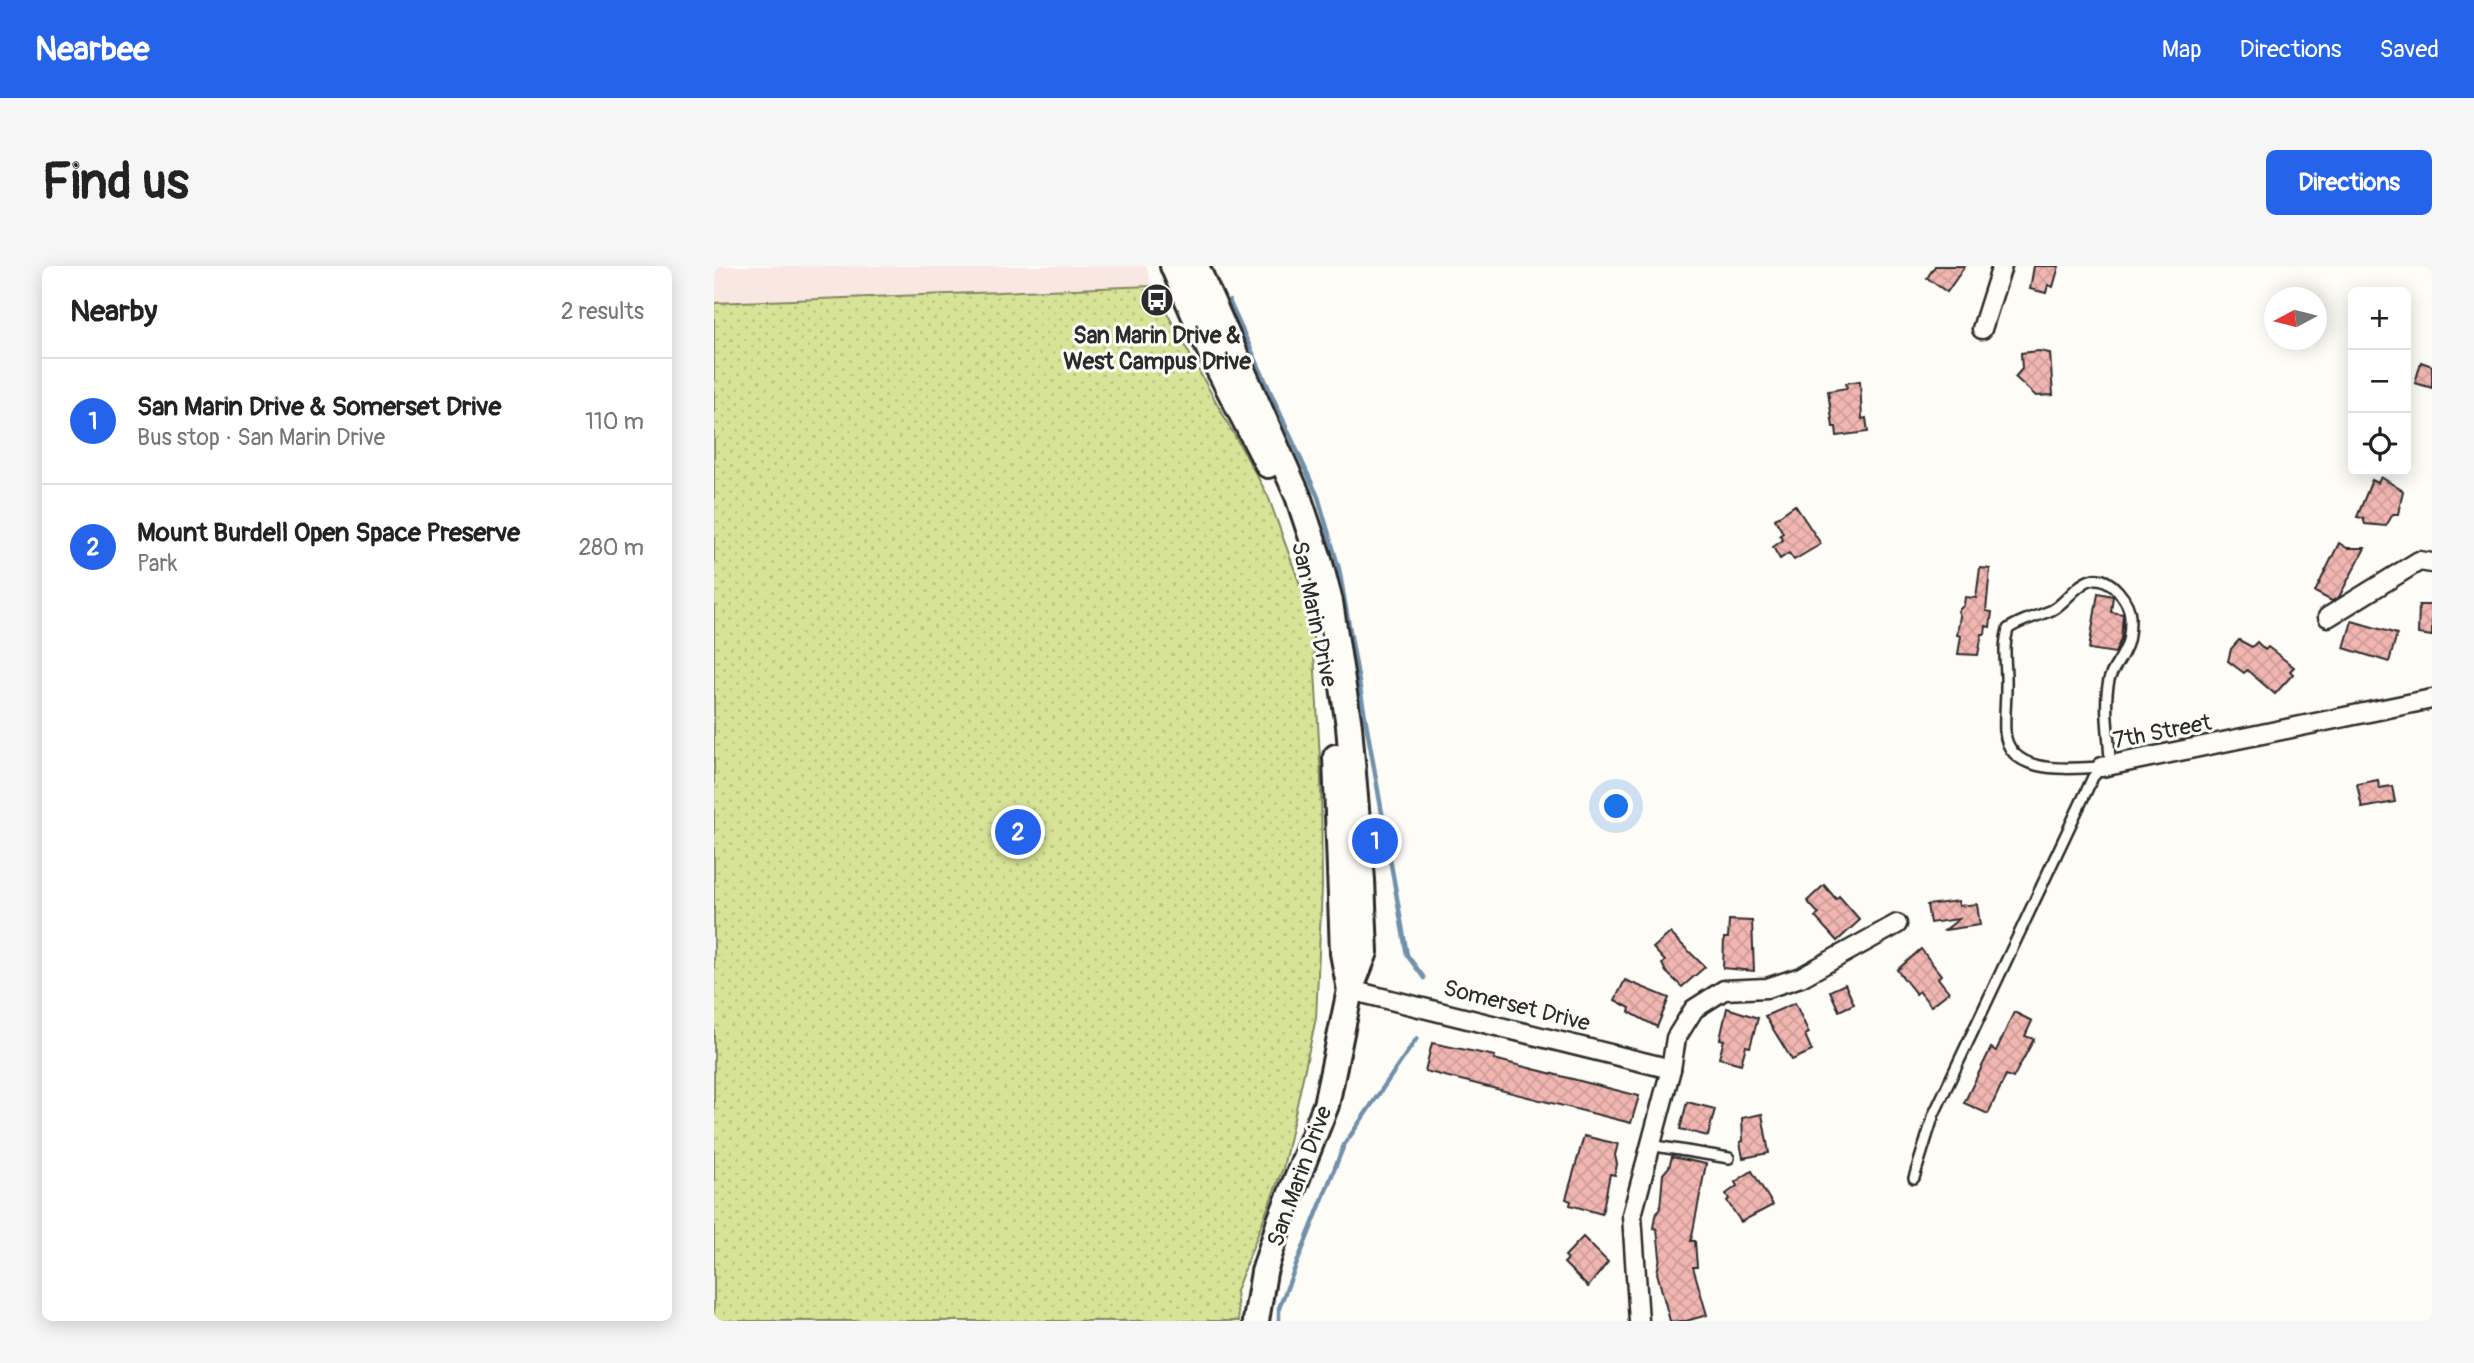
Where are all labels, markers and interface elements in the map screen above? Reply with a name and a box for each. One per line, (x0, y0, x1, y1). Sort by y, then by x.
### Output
text: Nearbee (35, 29, 149, 70)
text: Map (2162, 35, 2202, 64)
text: Directions (2240, 35, 2341, 64)
text: Saved (2379, 35, 2439, 64)
button: Directions (2266, 150, 2432, 215)
text: Find us (42, 152, 189, 213)
bus stop icon: San Marin Drive & West Campus Drive (1138, 281, 1176, 319)
north arrow (2264, 287, 2327, 350)
map controls (2348, 287, 2411, 476)
button: + (2348, 287, 2411, 350)
text: Nearby (70, 293, 157, 330)
text: 2 results (561, 297, 644, 326)
place label: San Marin Drive & West Campus Drive (1063, 321, 1251, 376)
button: − (2348, 350, 2411, 413)
text: San Marin Drive & Somerset Drive (137, 391, 501, 423)
text: 1 (89, 407, 98, 436)
text: 110 m (585, 407, 644, 436)
button: locate (2348, 413, 2411, 476)
text: Bus stop · San Marin Drive (137, 423, 385, 452)
text: Mount Burdell Open Space Preserve (137, 517, 520, 549)
text: 2 (87, 533, 99, 562)
text: 280 m (578, 533, 644, 562)
street label: San Marin Drive (1285, 539, 1344, 690)
text: Park (137, 549, 177, 578)
street label: 7th Street (2110, 708, 2214, 755)
your location (1599, 789, 1633, 823)
pin: 2 (995, 806, 1041, 858)
pin: 1 (1352, 815, 1398, 867)
street label: Somerset Drive (1441, 973, 1594, 1038)
street label: San Marin Drive (1261, 1101, 1339, 1251)

